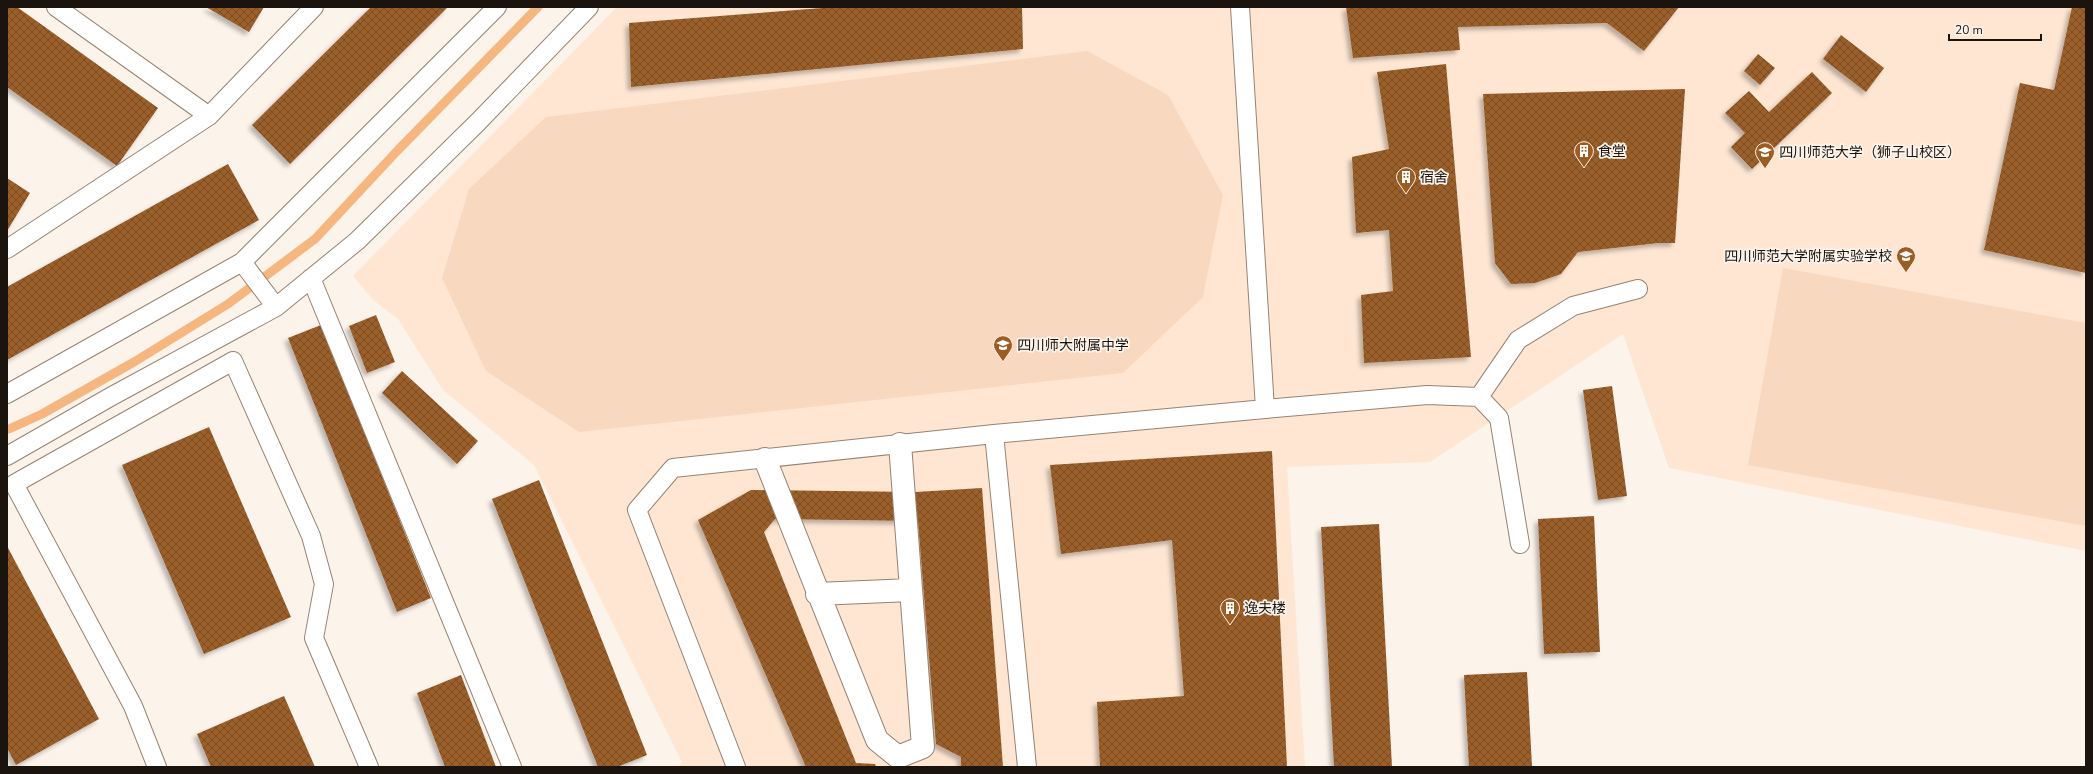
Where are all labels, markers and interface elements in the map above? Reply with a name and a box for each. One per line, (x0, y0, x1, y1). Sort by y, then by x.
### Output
scale bar (1949, 16, 2041, 42)
text: 20 m (1955, 22, 1983, 38)
building icon: 食堂 (1573, 140, 1595, 168)
school or university icon: 四川师范大学（狮子山校区） (1754, 141, 1776, 169)
place label: 食堂 (1598, 142, 1626, 161)
place label: 四川师范大学（狮子山校区） (1779, 143, 1961, 162)
building icon: 宿舍 (1395, 166, 1417, 194)
place label: 宿舍 (1420, 168, 1448, 187)
school or university icon: 四川师范大学附属实验学校 (1895, 245, 1917, 273)
place label: 四川师范大学附属实验学校 (1724, 247, 1892, 266)
school or university icon: 四川师大附属中学 (992, 334, 1014, 362)
place label: 四川师大附属中学 (1017, 336, 1129, 355)
building icon: 逸夫楼 (1219, 597, 1241, 625)
place label: 逸夫楼 (1244, 599, 1286, 618)

